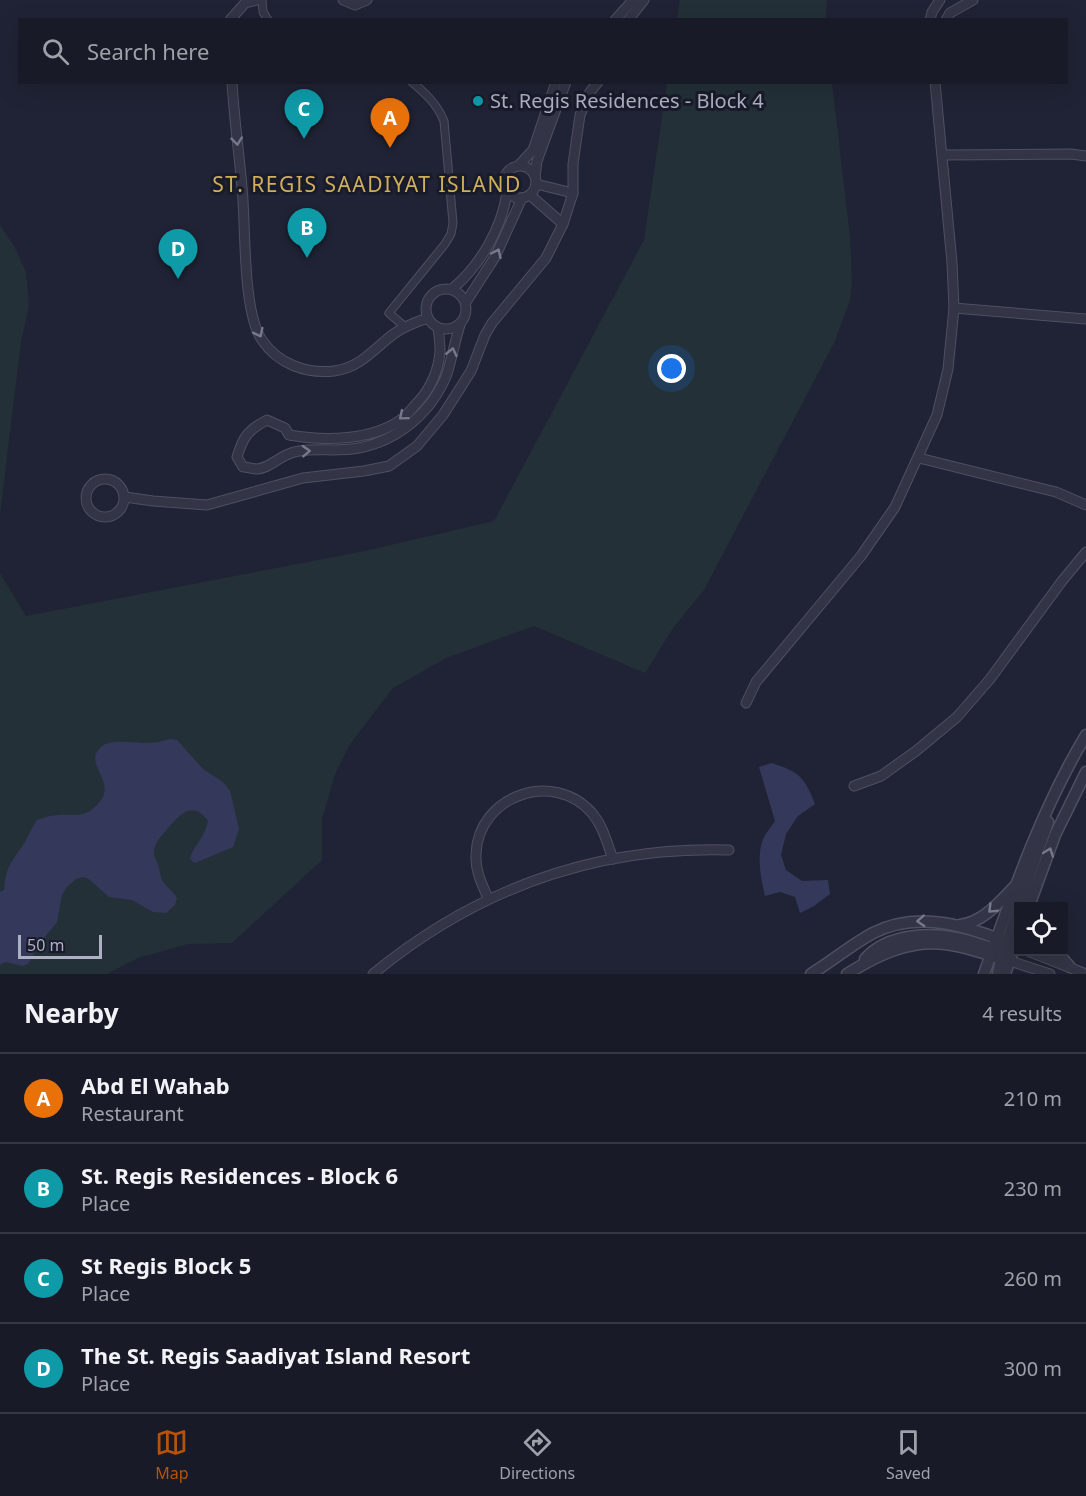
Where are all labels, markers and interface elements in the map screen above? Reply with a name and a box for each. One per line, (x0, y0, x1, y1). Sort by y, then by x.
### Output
search box (18, 18, 1068, 84)
icon: search (39, 35, 72, 68)
text: Search here (87, 36, 209, 66)
place label: St. Regis Residences - Block 4 (490, 87, 764, 114)
pin: C (284, 90, 324, 139)
marker: St. Regis Residences - Block 4 (471, 94, 485, 108)
pin: A (370, 98, 410, 148)
one-way arrow (231, 136, 243, 145)
district label: ST. REGIS SAADIYAT ISLAND (212, 170, 522, 198)
pin: B (288, 208, 326, 258)
pin: D (158, 230, 198, 279)
one-way arrow (489, 248, 501, 259)
one-way arrow (252, 327, 263, 338)
one-way arrow (445, 348, 458, 358)
your location (657, 354, 686, 383)
one-way arrow (399, 408, 410, 419)
one-way arrow (302, 444, 311, 457)
one-way arrow (1041, 847, 1054, 857)
one-way arrow (988, 902, 998, 913)
map controls (1014, 902, 1068, 956)
button: locate (1014, 902, 1068, 956)
one-way arrow (916, 915, 925, 928)
scale bar (18, 932, 102, 960)
text: 50 m (27, 934, 64, 956)
text: Nearby (24, 995, 119, 1031)
text: 4 results (982, 1000, 1062, 1027)
text: Abd El Wahab (81, 1070, 230, 1100)
text: A (37, 1085, 50, 1112)
text: 210 m (1004, 1085, 1062, 1112)
text: Restaurant (81, 1100, 184, 1127)
text: St. Regis Residences - Block 6 (81, 1160, 398, 1190)
text: B (37, 1175, 50, 1202)
text: 230 m (1004, 1175, 1062, 1202)
text: Place (81, 1190, 130, 1217)
text: St Regis Block 5 (81, 1250, 251, 1280)
text: C (37, 1265, 50, 1292)
text: 260 m (1004, 1265, 1062, 1292)
text: Place (81, 1280, 130, 1307)
text: The St. Regis Saadiyat Island Resort (81, 1340, 470, 1370)
text: D (36, 1355, 51, 1382)
text: 300 m (1004, 1355, 1062, 1382)
text: Place (81, 1370, 130, 1397)
tab: Map (155, 1426, 189, 1484)
tab: Directions (499, 1426, 575, 1484)
tab: Saved (886, 1426, 931, 1484)

